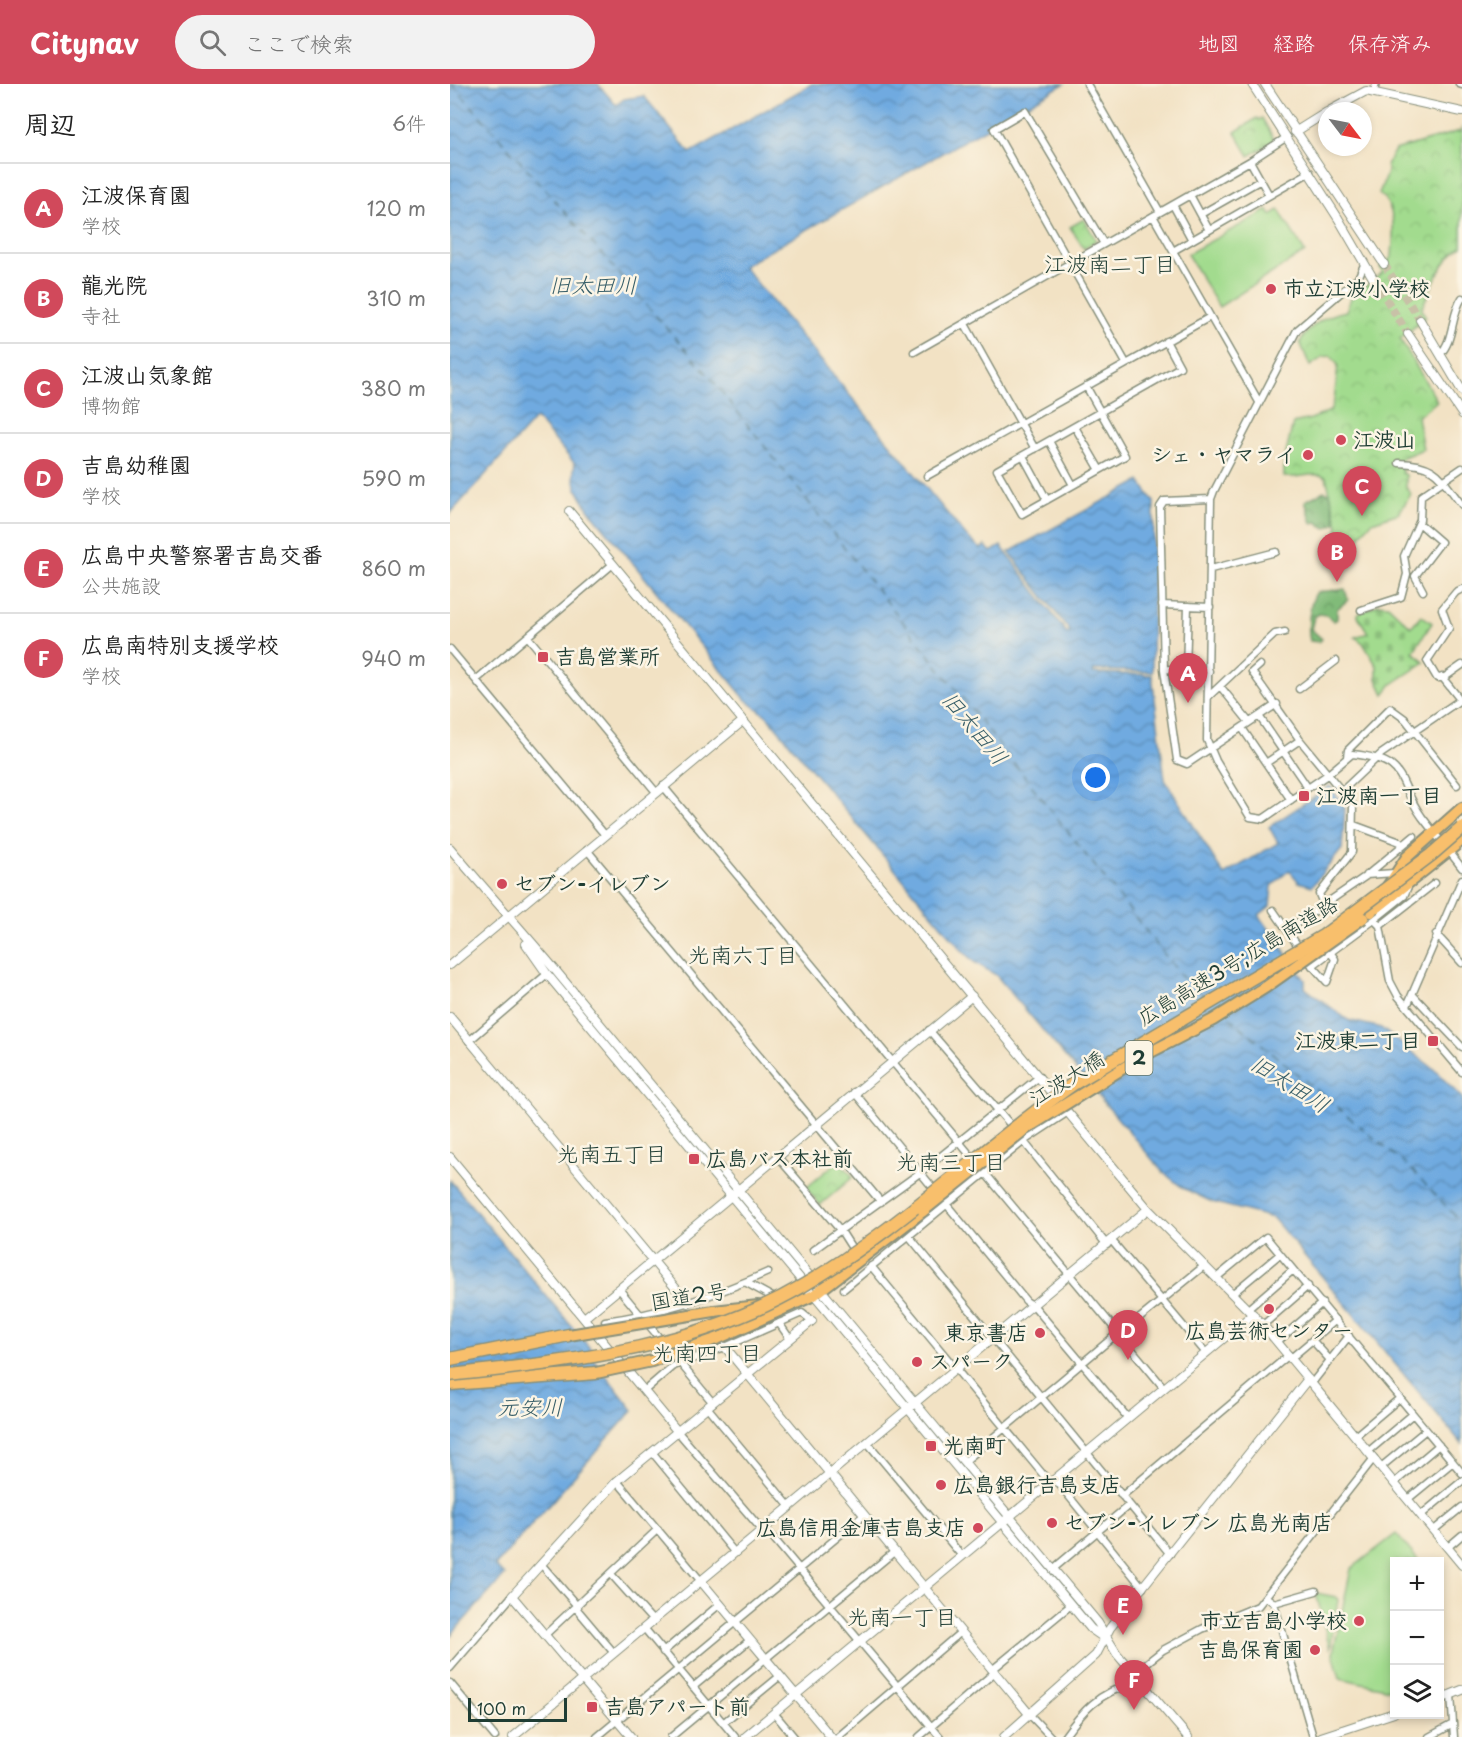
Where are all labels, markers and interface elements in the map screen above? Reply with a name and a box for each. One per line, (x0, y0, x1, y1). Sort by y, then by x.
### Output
search box (175, 15, 595, 69)
text: Citynav (30, 21, 139, 64)
icon: search (196, 26, 229, 59)
text: ここで検索 (244, 26, 354, 59)
text: 地図 (1198, 26, 1240, 58)
text: 経路 (1273, 26, 1315, 58)
text: 保存済み (1348, 26, 1432, 58)
north arrow (1318, 102, 1372, 156)
text: 周辺 (24, 104, 76, 143)
text: 6件 (392, 108, 426, 138)
text: 江波保育園 (81, 177, 191, 210)
text: A (36, 193, 51, 223)
text: 120 m (367, 193, 426, 223)
text: 学校 (81, 210, 121, 240)
district label: 江波南二丁目 (1044, 246, 1176, 279)
text: 龍光院 (81, 267, 147, 300)
water label: 旧太田川 (549, 267, 637, 300)
place label: 市立江波小学校 (1283, 271, 1430, 303)
marker: 市立江波小学校 (1264, 282, 1278, 296)
text: B (37, 283, 50, 313)
text: 310 m (366, 283, 426, 313)
text: 寺社 (81, 300, 121, 330)
text: 江波山気象館 (81, 357, 213, 390)
text: C (36, 373, 51, 403)
text: 380 m (360, 373, 426, 403)
text: 博物館 (81, 390, 141, 420)
place label: 江波山 (1353, 422, 1416, 454)
marker: 江波山 (1334, 433, 1348, 447)
place label: シェ・ヤマライ (1151, 437, 1296, 469)
text: 吉島幼稚園 (81, 447, 191, 480)
marker: シェ・ヤマライ (1301, 448, 1315, 462)
text: D (36, 463, 51, 493)
text: 590 m (362, 463, 426, 493)
pin: C (1342, 466, 1382, 516)
text: 学校 (81, 480, 121, 510)
pin: B (1318, 532, 1356, 582)
text: 広島中央警察署吉島交番 (81, 537, 323, 570)
text: E (37, 553, 50, 583)
text: 860 m (361, 553, 426, 583)
text: 公共施設 (81, 570, 161, 600)
text: 広島南特別支援学校 (81, 627, 279, 660)
place label: 吉島営業所 (555, 639, 660, 671)
text: F (38, 643, 49, 673)
text: 940 m (361, 643, 426, 673)
marker: 吉島営業所 (536, 650, 550, 664)
pin: A (1168, 654, 1208, 703)
text: 学校 (81, 660, 121, 690)
water label: 旧太田川 (935, 683, 1017, 771)
your location (1081, 763, 1110, 792)
place label: 江波南一丁目 (1316, 778, 1442, 810)
marker: 江波南一丁目 (1297, 789, 1311, 803)
place label: セブン-イレブン (514, 866, 671, 898)
marker: セブン-イレブン (495, 877, 509, 891)
street label: 広島高速3号;広島南道路 (1130, 886, 1344, 1032)
district label: 光南六丁目 (688, 937, 798, 970)
place label: 江波東二丁目 (1295, 1023, 1421, 1055)
marker: 江波東二丁目 (1426, 1034, 1440, 1048)
street label: 江波大橋 (1022, 1041, 1110, 1113)
road number: 2 (1126, 1041, 1152, 1075)
water label: 旧太田川 (1245, 1045, 1337, 1120)
district label: 光南五丁目 (557, 1136, 667, 1169)
place label: 広島バス本社前 (706, 1141, 853, 1173)
district label: 光南三丁目 (896, 1144, 1006, 1177)
marker: 広島バス本社前 (687, 1152, 701, 1166)
street label: 国道2号 (648, 1273, 730, 1317)
marker: 広島芸術センター (1262, 1302, 1276, 1316)
pin: D (1108, 1310, 1148, 1360)
place label: 広島芸術センター (1185, 1313, 1353, 1345)
place label: 東京書店 (944, 1315, 1028, 1347)
marker: 東京書店 (1033, 1326, 1047, 1340)
district label: 光南四丁目 (652, 1335, 762, 1368)
place label: スパーク (929, 1344, 1013, 1376)
marker: スパーク (910, 1355, 924, 1369)
water label: 元安川 (497, 1389, 563, 1422)
place label: 光南町 (943, 1428, 1006, 1460)
marker: 光南町 (924, 1439, 938, 1453)
place label: 広島銀行吉島支店 (953, 1467, 1121, 1499)
marker: 広島銀行吉島支店 (934, 1478, 948, 1492)
place label: セブン-イレブン 広島光南店 (1064, 1505, 1332, 1537)
place label: 広島信用金庫吉島支店 (756, 1510, 966, 1542)
marker: セブン-イレブン 広島光南店 (1045, 1516, 1059, 1530)
marker: 広島信用金庫吉島支店 (971, 1521, 985, 1535)
map controls (1390, 1557, 1444, 1719)
button: + (1390, 1557, 1444, 1611)
pin: E (1104, 1586, 1142, 1635)
district label: 光南一丁目 (847, 1599, 957, 1632)
place label: 市立吉島小学校 (1200, 1603, 1347, 1635)
button: − (1390, 1611, 1444, 1665)
marker: 市立吉島小学校 (1352, 1614, 1366, 1628)
place label: 吉島保育園 (1198, 1632, 1303, 1664)
marker: 吉島保育園 (1308, 1643, 1322, 1657)
pin: F (1114, 1660, 1154, 1710)
button: layers (1390, 1665, 1444, 1719)
place label: 吉島アパート前 (604, 1689, 750, 1721)
scale bar (468, 1695, 567, 1722)
text: 100 m (477, 1696, 526, 1720)
marker: 吉島アパート前 (585, 1700, 599, 1714)

